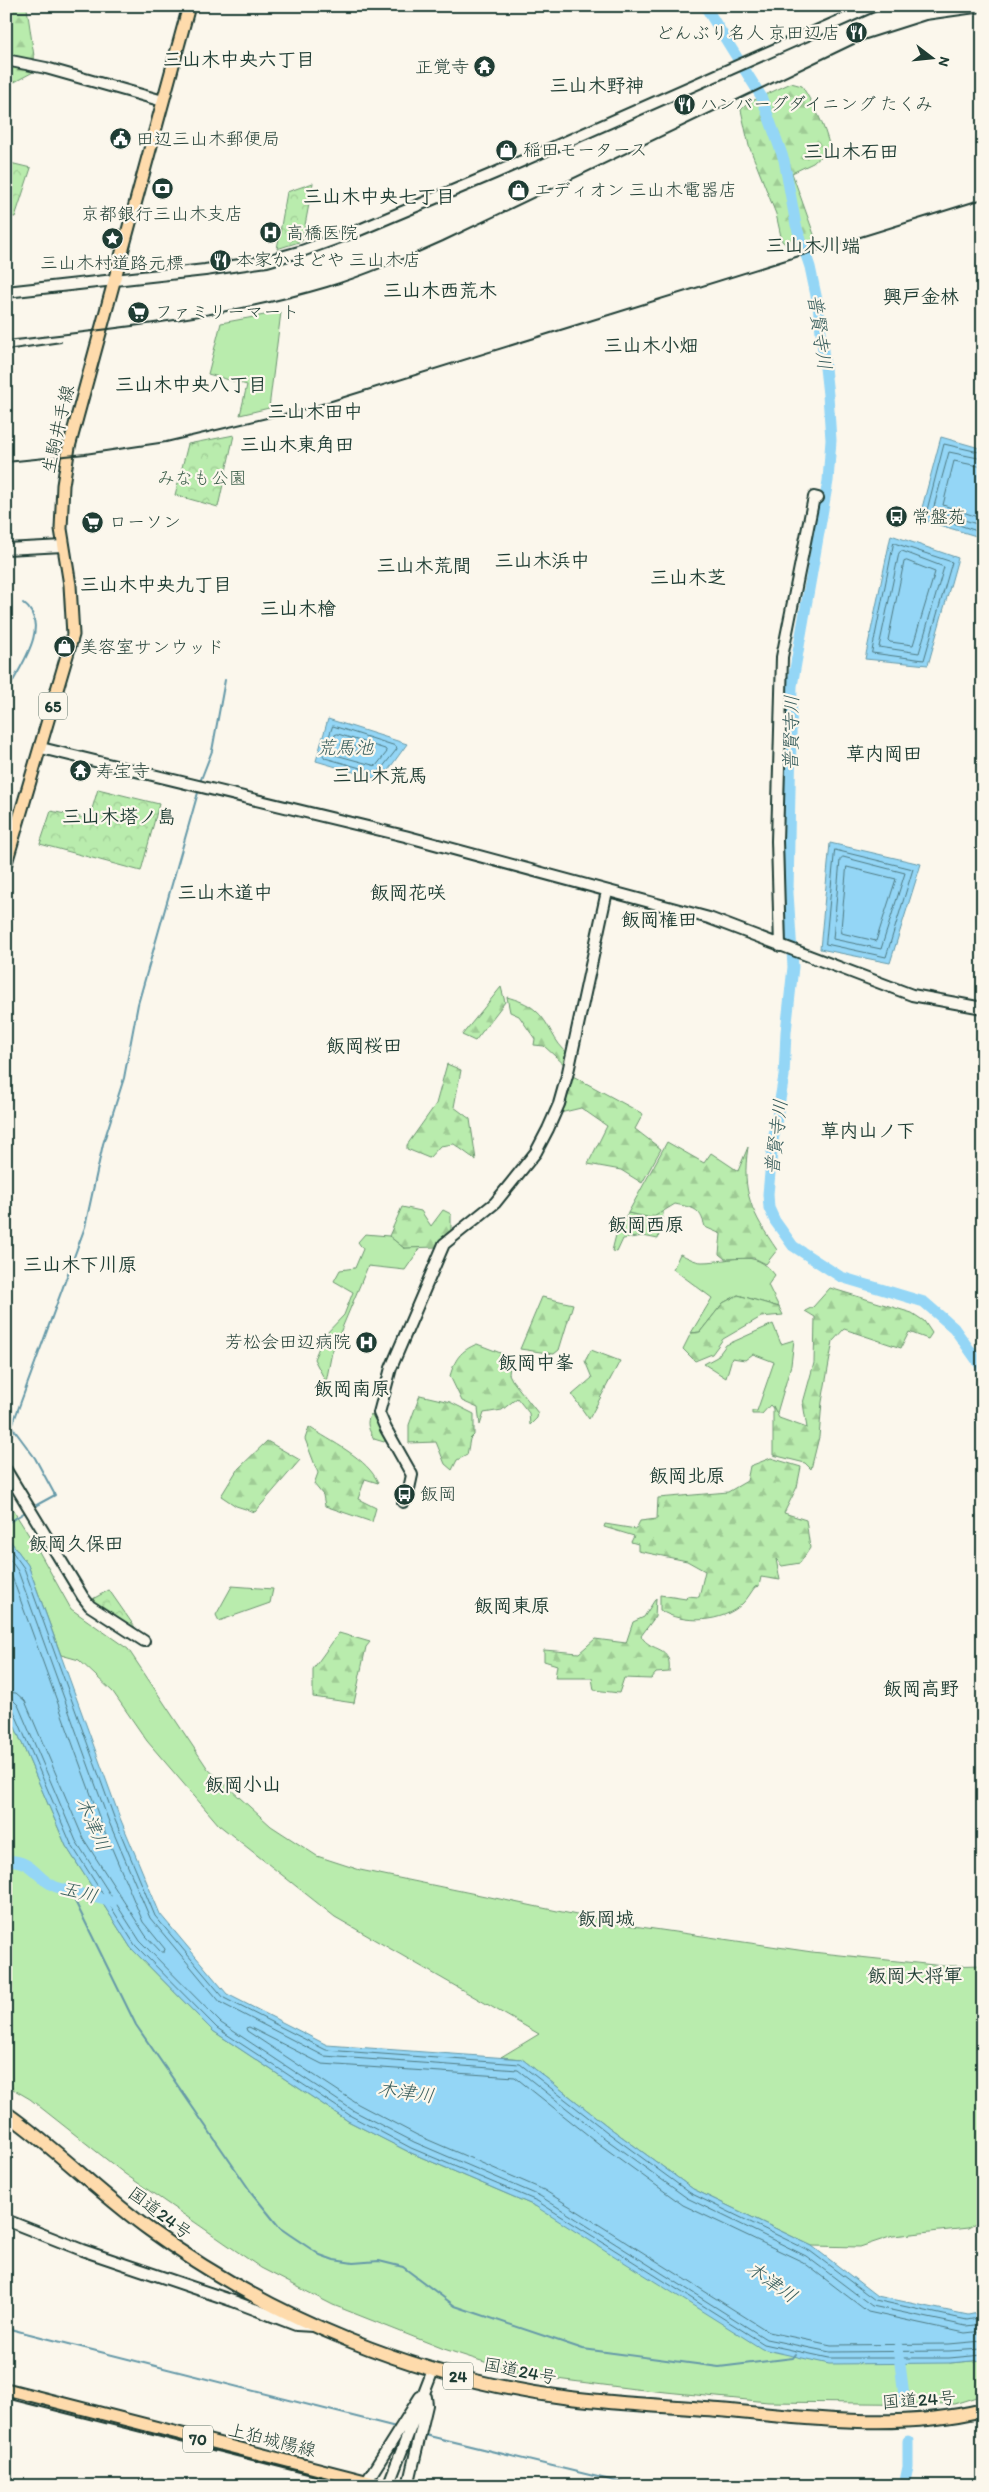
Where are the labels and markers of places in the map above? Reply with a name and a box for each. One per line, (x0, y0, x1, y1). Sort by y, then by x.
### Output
restaurant icon: どんぶり名人 京田辺店 (844, 21, 868, 45)
place label: どんぶり名人 京田辺店 (656, 22, 840, 44)
temple icon: 正覚寺 (473, 55, 497, 79)
place label: 正覚寺 (415, 56, 469, 78)
restaurant icon: ハンバーグダイニング たくみ (672, 92, 696, 116)
place label: ハンバーグダイニング たくみ (700, 93, 933, 115)
public building icon: 田辺三山木郵便局 (108, 127, 132, 151)
place label: 田辺三山木郵便局 (136, 128, 280, 150)
shop icon: 稲田モータース (495, 138, 519, 162)
place label: 稲田モータース (523, 139, 648, 161)
bank icon: 京都銀行三山木支店 (150, 177, 174, 201)
shop icon: エディオン 三山木電器店 (506, 178, 530, 202)
place label: エディオン 三山木電器店 (534, 179, 737, 201)
place label: 京都銀行三山木支店 (81, 203, 243, 225)
hospital icon: 高橋医院 (258, 221, 282, 245)
place label: 高橋医院 (286, 222, 358, 244)
place icon: 三山木村道路元標 (100, 226, 124, 250)
restaurant icon: 本家かまどや 三山木店 (208, 248, 232, 272)
place label: 本家かまどや 三山木店 (236, 249, 421, 271)
place label: 三山木村道路元標 (40, 252, 184, 274)
supermarket icon: ファミリーマート (127, 300, 151, 324)
place label: ファミリーマート (155, 301, 299, 323)
bus stop icon: 常盤苑 (884, 505, 908, 529)
place label: 常盤苑 (912, 506, 966, 528)
supermarket icon: ローソン (81, 510, 105, 534)
place label: ローソン (109, 511, 181, 533)
shop icon: 美容室サンウッド (52, 635, 76, 659)
place label: 美容室サンウッド (80, 636, 224, 658)
temple icon: 寿宝寺 (68, 759, 92, 783)
place label: 寿宝寺 (96, 760, 150, 782)
hospital icon: 芳松会田辺病院 (355, 1330, 379, 1354)
place label: 芳松会田辺病院 (225, 1331, 351, 1353)
bus stop icon: 飯岡 (392, 1482, 416, 1506)
place label: 飯岡 (420, 1483, 456, 1505)

